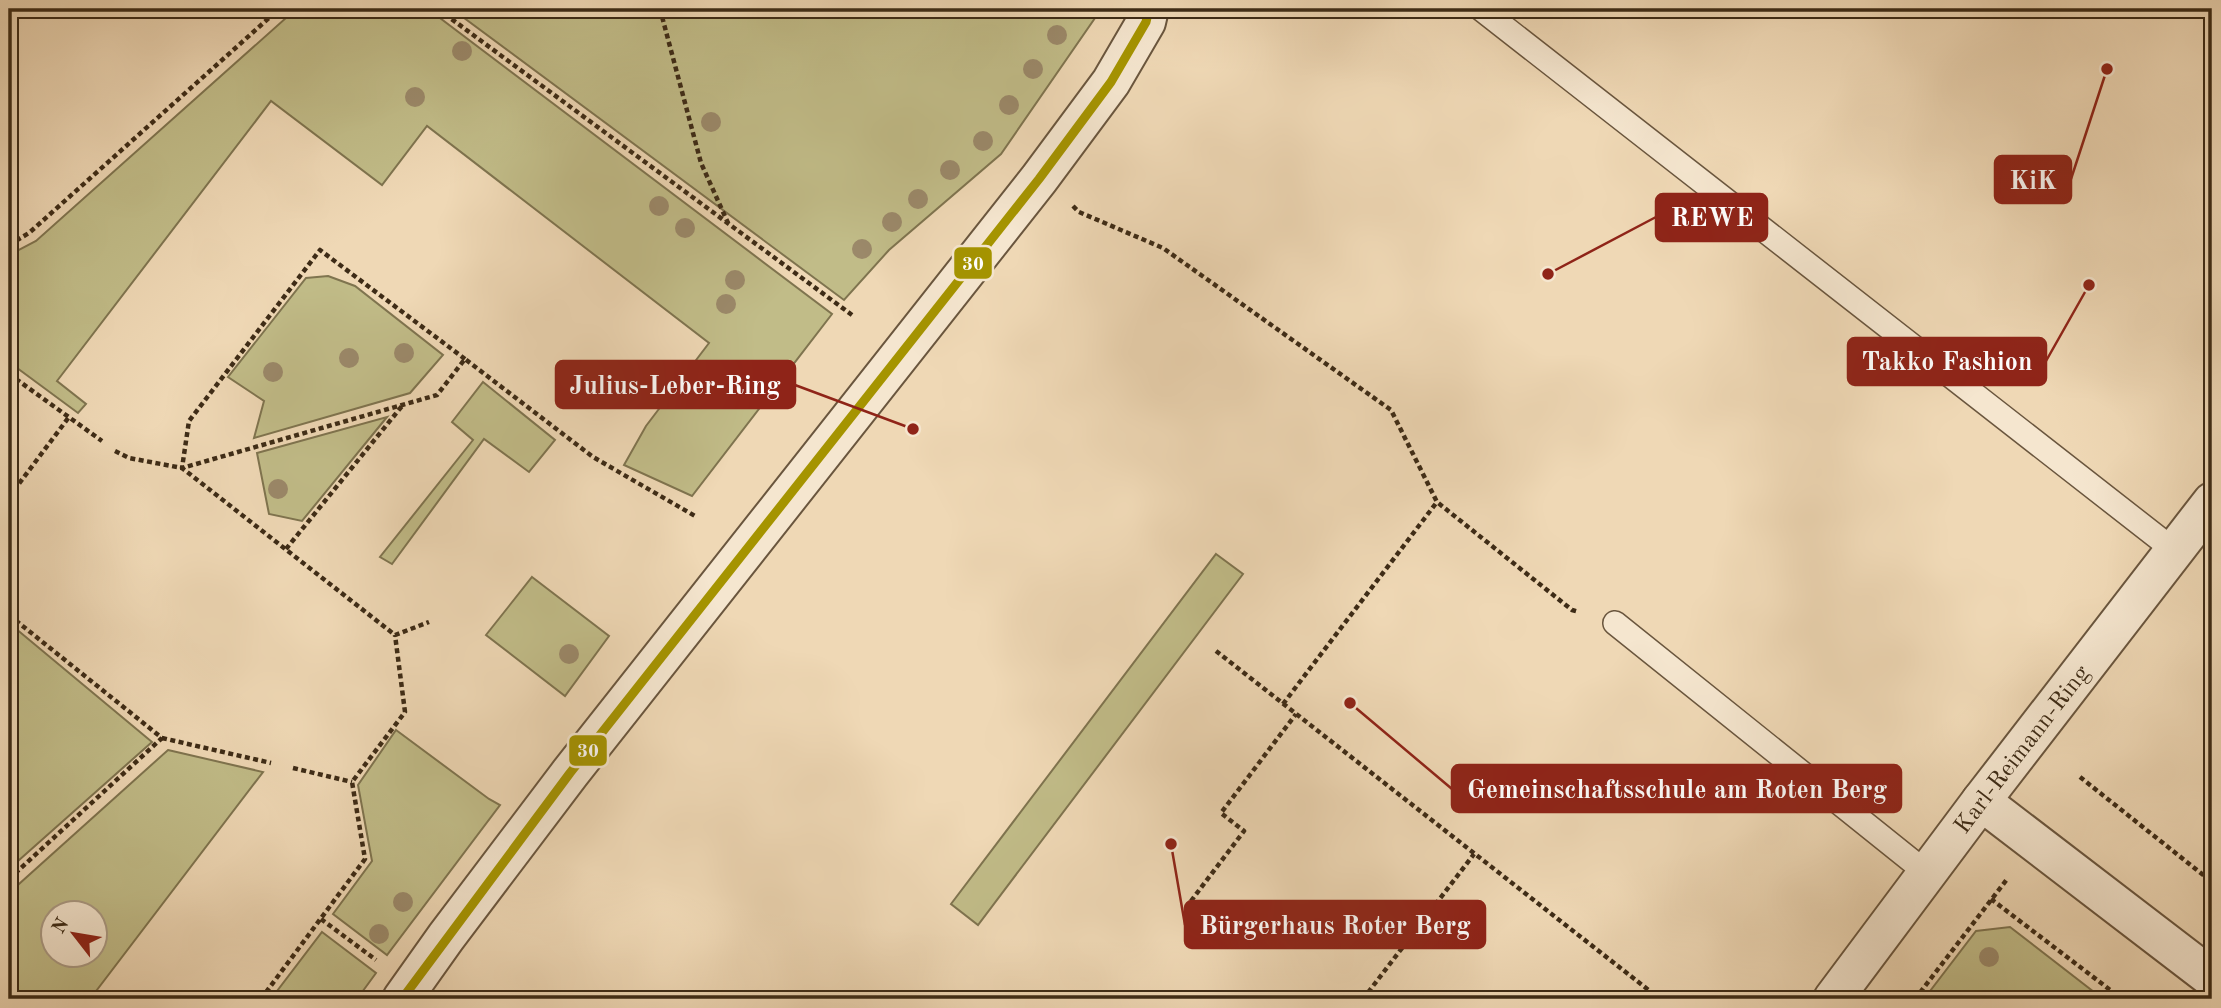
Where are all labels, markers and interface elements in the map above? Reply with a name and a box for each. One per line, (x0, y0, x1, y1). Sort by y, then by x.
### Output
callout: KiK (1995, 156, 2071, 203)
text: KiK (2009, 169, 2057, 195)
callout: REWE (1656, 194, 1767, 241)
text: REWE (1671, 206, 1753, 232)
line badge: 30 (953, 246, 993, 280)
text: 30 (962, 256, 984, 275)
callout: Takko Fashion (1848, 338, 2046, 385)
text: Takko Fashion (1862, 350, 2032, 376)
callout: Julius-Leber-Ring (556, 361, 795, 408)
text: Julius-Leber-Ring (569, 374, 781, 400)
street label: Karl-Reimann-Ring (1951, 662, 2095, 839)
line badge: 30 (568, 734, 608, 767)
text: 30 (577, 743, 599, 762)
callout: Gemeinschaftsschule am Roten Berg (1452, 765, 1901, 812)
text: Gemeinschaftsschule am Roten Berg (1467, 778, 1888, 804)
north arrow (38, 900, 108, 970)
callout: Bürgerhaus Roter Berg (1185, 901, 1485, 948)
text: Bürgerhaus Roter Berg (1199, 914, 1471, 940)
text: N (50, 915, 74, 938)

